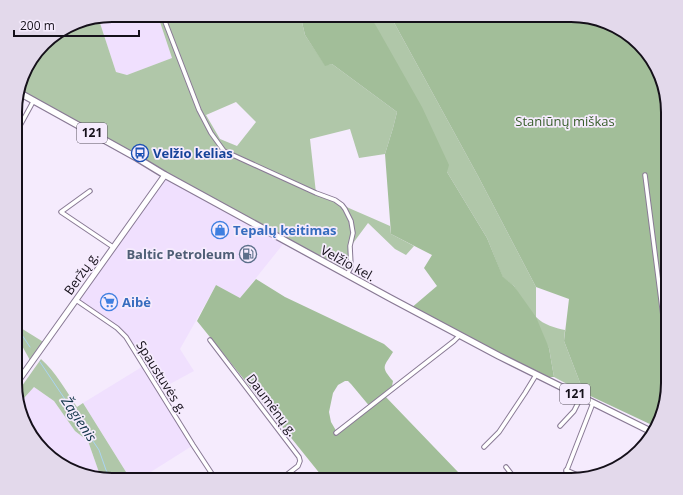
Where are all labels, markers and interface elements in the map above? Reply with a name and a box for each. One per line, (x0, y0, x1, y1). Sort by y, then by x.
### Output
scale bar (14, 12, 139, 38)
text: 200 m (20, 17, 55, 34)
park label: Staniūnų miškas (515, 112, 615, 130)
road number: 121 (77, 123, 107, 143)
bus stop icon: Velžio kelias (130, 143, 150, 163)
place label: Velžio kelias (153, 144, 233, 162)
shop icon: Tepalų keitimas (210, 220, 230, 240)
place label: Tepalų keitimas (233, 221, 337, 239)
street label: Velžio kel. (318, 241, 378, 285)
fuel station icon: Baltic Petroleum (238, 244, 258, 264)
place label: Baltic Petroleum (126, 245, 235, 263)
street label: Beržų g. (60, 248, 102, 298)
supermarket icon: Aibė (99, 292, 119, 312)
place label: Aibė (122, 293, 151, 311)
street label: Spaustuvės g. (132, 337, 192, 417)
street label: Daumėnų g. (243, 370, 301, 440)
road number: 121 (560, 384, 590, 404)
water label: Žagienis (57, 392, 101, 445)

